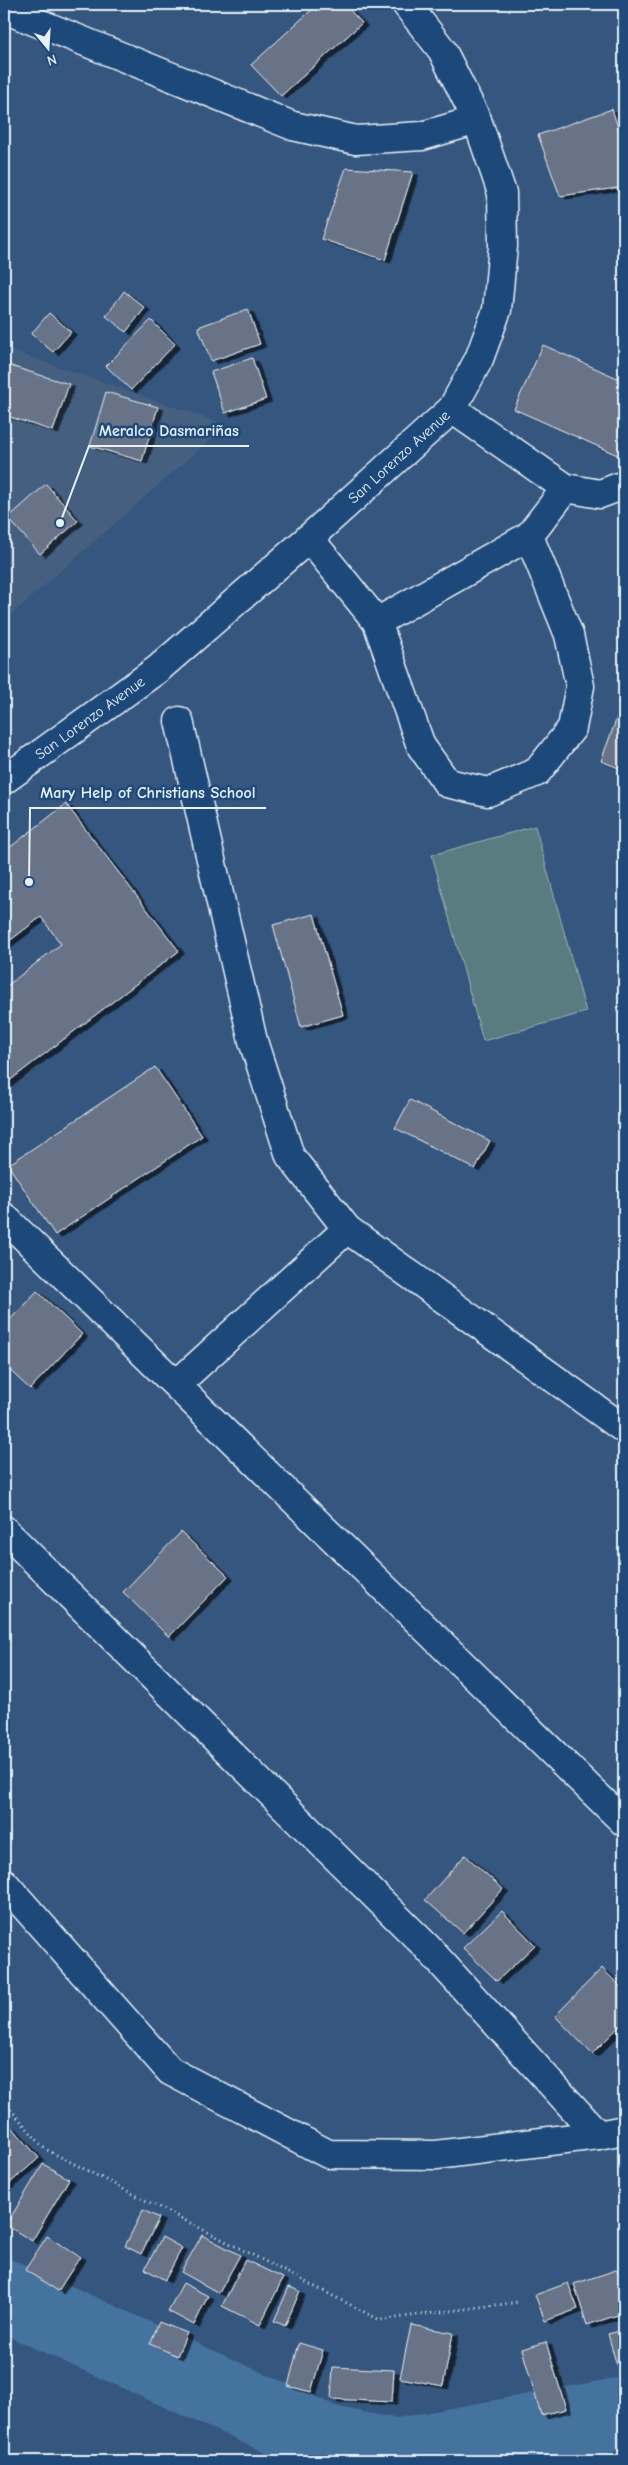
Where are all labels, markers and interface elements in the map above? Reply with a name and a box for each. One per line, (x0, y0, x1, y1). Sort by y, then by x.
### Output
north arrow (22, 22, 72, 72)
text: N (45, 50, 59, 69)
street label: San Lorenzo Avenue (344, 406, 454, 507)
callout: Meralco Dasmariñas (89, 415, 249, 446)
text: Meralco Dasmariñas (99, 422, 239, 440)
street label: San Lorenzo Avenue (32, 672, 149, 764)
callout: Mary Help of Christians School (30, 777, 266, 808)
text: Mary Help of Christians School (40, 784, 256, 802)

